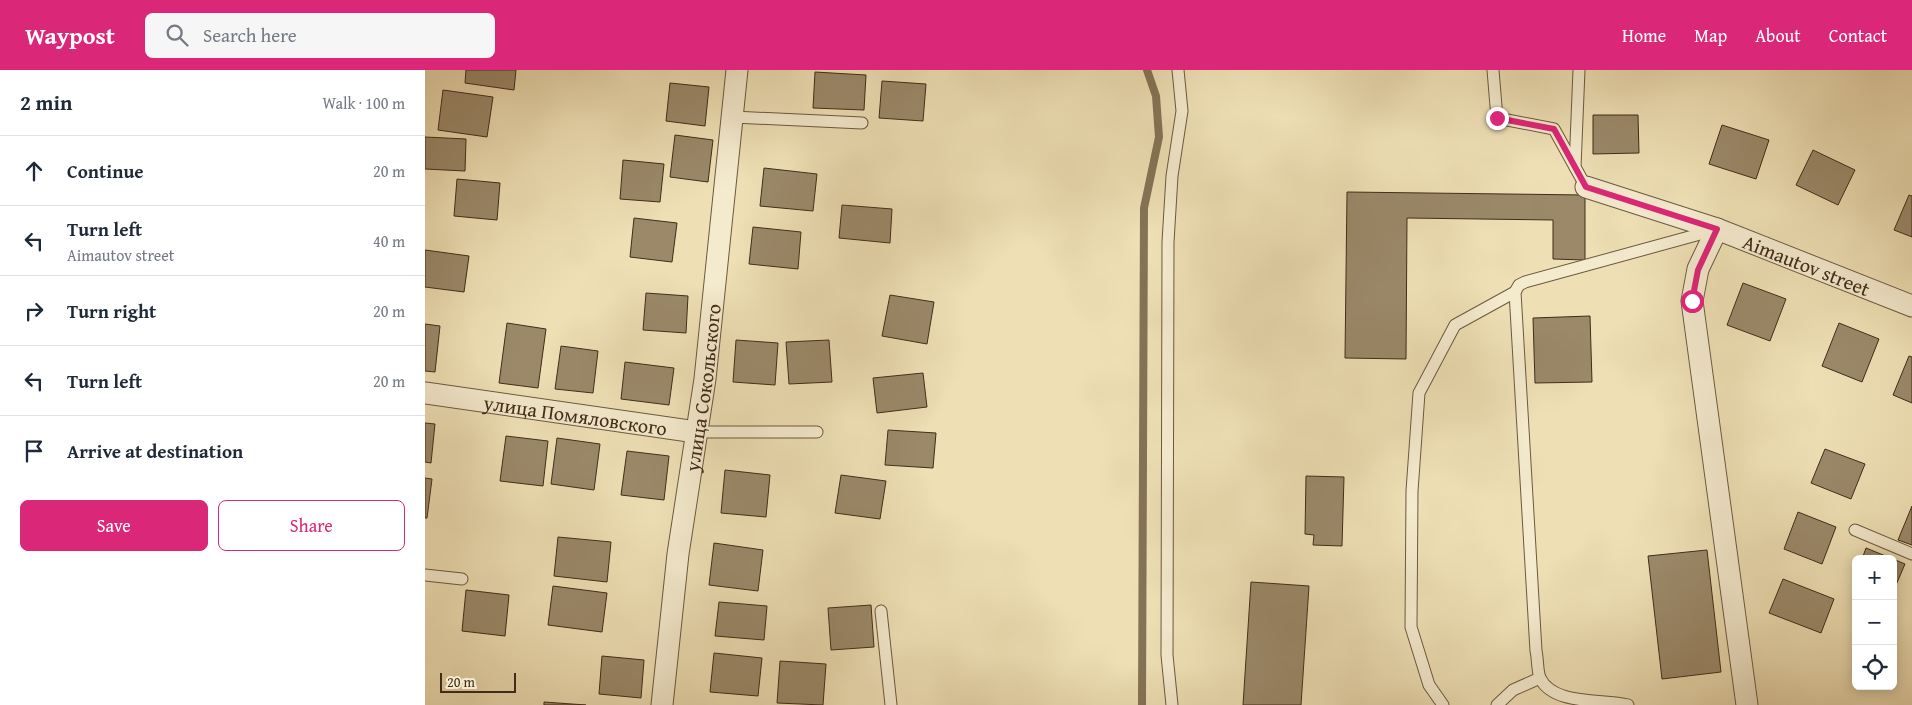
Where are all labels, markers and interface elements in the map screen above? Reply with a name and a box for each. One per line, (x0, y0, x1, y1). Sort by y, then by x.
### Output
search box (145, 13, 495, 58)
text: Waypost (25, 18, 115, 53)
icon: search (163, 21, 191, 49)
text: Search here (203, 21, 297, 49)
text: Home (1622, 22, 1666, 49)
text: Map (1694, 22, 1727, 49)
text: About (1755, 22, 1801, 49)
text: Contact (1829, 22, 1887, 49)
text: 2 min (20, 87, 72, 118)
text: Walk · 100 m (322, 91, 405, 115)
route end (1486, 107, 1509, 130)
icon: ahead (20, 157, 48, 185)
text: Continue (67, 157, 144, 185)
text: 20 m (373, 159, 405, 183)
text: Turn left (67, 215, 142, 243)
street label: Aimautov street (1739, 226, 1875, 303)
icon: left (20, 227, 48, 255)
text: 40 m (373, 229, 405, 253)
text: Aimautov street (67, 243, 174, 267)
route start (1681, 290, 1704, 313)
icon: right (20, 297, 48, 325)
text: Turn right (67, 297, 156, 325)
text: 20 m (373, 299, 405, 323)
street label: улица Сокольского (676, 302, 727, 474)
icon: left (20, 367, 48, 395)
text: Turn left (67, 367, 142, 395)
text: 20 m (373, 369, 405, 393)
street label: улица Помяловского (481, 387, 669, 442)
icon: arrive (20, 437, 48, 465)
text: Arrive at destination (67, 437, 243, 465)
button: Save (20, 500, 208, 551)
button: Share (218, 500, 405, 551)
map controls (1852, 555, 1897, 690)
button: + (1852, 555, 1897, 600)
button: − (1852, 600, 1897, 645)
button: locate (1852, 645, 1897, 690)
scale bar (440, 670, 516, 693)
text: 20 m (447, 672, 475, 692)

